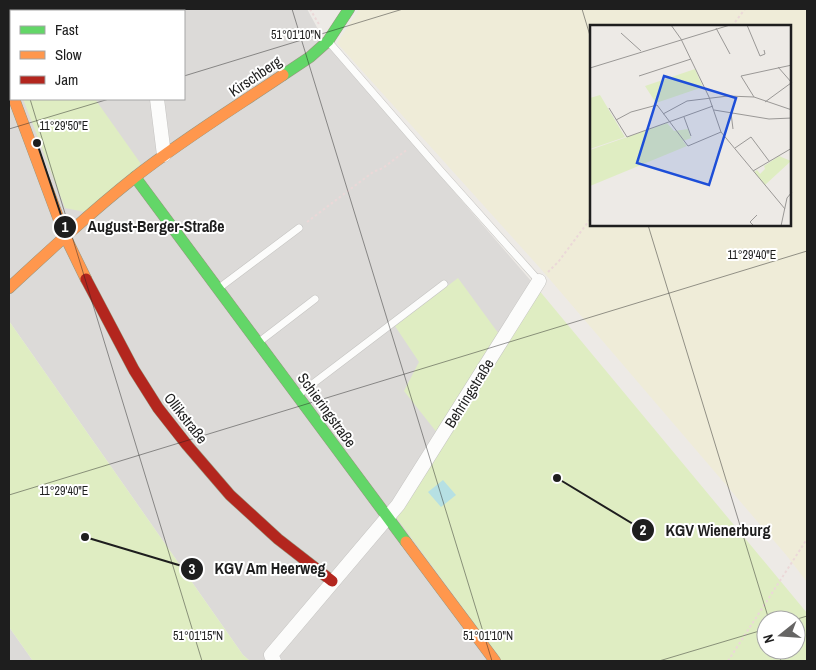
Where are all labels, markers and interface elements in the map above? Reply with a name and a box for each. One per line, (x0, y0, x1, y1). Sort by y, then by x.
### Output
legend (10, 10, 185, 100)
text: Fast (55, 19, 79, 40)
inset map (590, 25, 791, 226)
text: 51°01'10"N (271, 27, 321, 43)
text: Slow (55, 44, 82, 65)
street label: Kirschberg (224, 51, 286, 101)
text: Jam (55, 69, 78, 90)
text: 11°29'50"E (40, 118, 88, 134)
callout: August-Berger-Straße (52, 211, 234, 242)
text: August-Berger-Straße (87, 215, 225, 237)
text: 1 (62, 216, 69, 237)
text: 11°29'40"E (728, 247, 776, 263)
street label: Behringstraße (439, 354, 499, 432)
street label: Schieringstraße (293, 368, 361, 452)
street label: Ollikstraße (159, 388, 213, 448)
text: 11°29'40"E (40, 483, 88, 499)
callout: KGV Wienerburg (630, 515, 780, 546)
text: 2 (640, 519, 647, 540)
text: KGV Wienerburg (666, 519, 770, 541)
callout: KGV Am Heerweg (179, 553, 336, 584)
text: KGV Am Heerweg (214, 557, 326, 579)
text: 3 (189, 558, 196, 579)
north arrow (756, 610, 806, 660)
text: 51°01'15"N (173, 628, 223, 644)
text: 51°01'10"N (463, 628, 513, 644)
text: N (759, 632, 778, 645)

